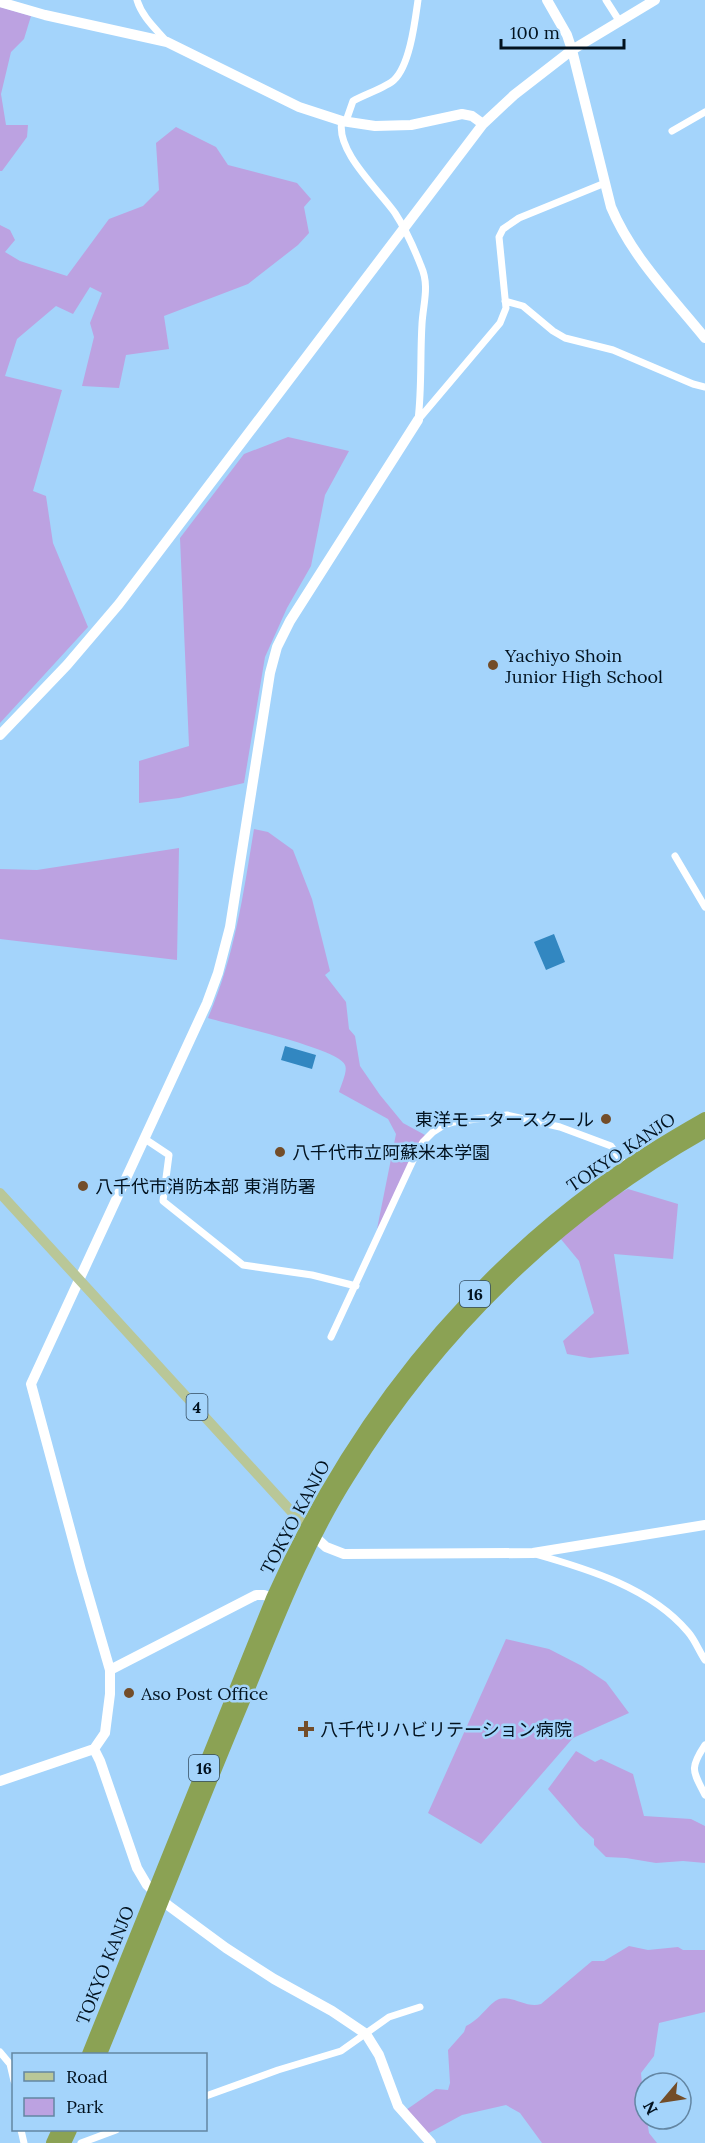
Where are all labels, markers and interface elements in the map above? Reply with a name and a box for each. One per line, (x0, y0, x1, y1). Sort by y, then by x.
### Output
scale bar (501, 12, 624, 50)
text: 100 m (510, 21, 560, 44)
place label: Yachiyo Shoin Junior High School (504, 644, 663, 688)
marker: Yachiyo Shoin Junior High School (486, 658, 500, 672)
street label: TOKYO KANJO (562, 1107, 680, 1197)
place label: 東洋モータースクール (415, 1108, 594, 1131)
marker: 東洋モータースクール (599, 1112, 613, 1126)
place label: 八千代市立阿蘇米本学園 (292, 1141, 490, 1164)
marker: 八千代市立阿蘇米本学園 (273, 1145, 287, 1159)
place label: 八千代市消防本部 東消防署 (95, 1175, 316, 1198)
marker: 八千代市消防本部 東消防署 (76, 1179, 90, 1193)
road number: 16 (460, 1281, 490, 1307)
road number: 4 (186, 1394, 208, 1420)
street label: TOKYO KANJO (255, 1456, 335, 1578)
place label: Aso Post Office (140, 1682, 268, 1705)
marker: Aso Post Office (122, 1686, 136, 1700)
place label: 八千代リハビリテーション病院 (320, 1718, 572, 1741)
marker: 八千代リハビリテーション病院 (297, 1720, 315, 1738)
road number: 16 (189, 1755, 219, 1781)
street label: TOKYO KANJO (71, 1902, 139, 2028)
legend (12, 2053, 207, 2131)
text: Road (66, 2065, 108, 2088)
north arrow (633, 2071, 693, 2131)
text: Park (66, 2095, 104, 2118)
text: N (638, 2098, 662, 2119)

